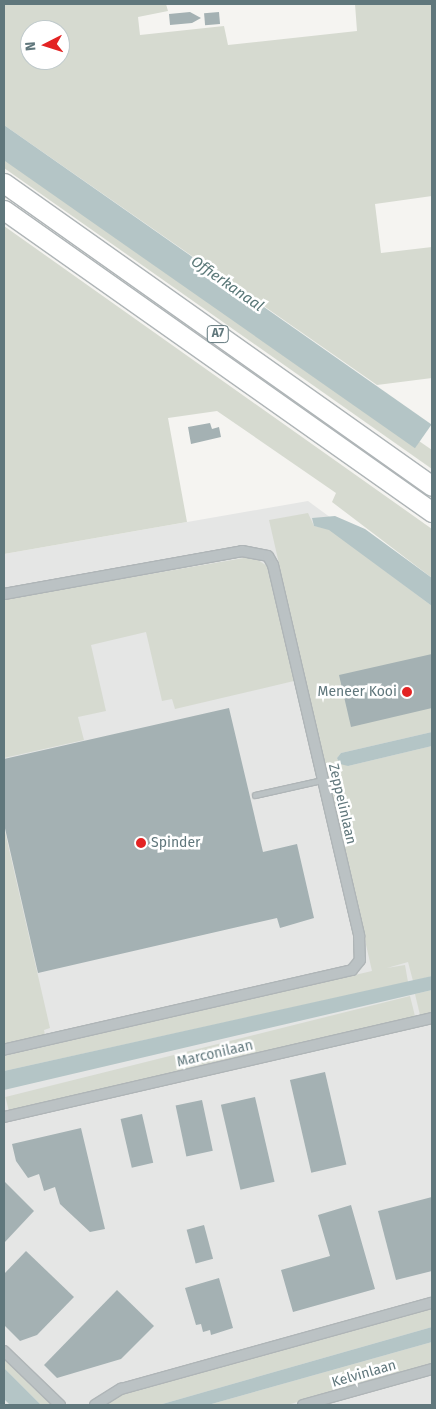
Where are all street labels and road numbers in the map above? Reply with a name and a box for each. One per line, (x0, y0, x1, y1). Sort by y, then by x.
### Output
road number: A7 (207, 324, 229, 344)
street label: Zeppelinlaan (325, 762, 359, 846)
street label: Marconilaan (175, 1037, 255, 1071)
street label: Kelvinlaan (330, 1357, 398, 1391)

